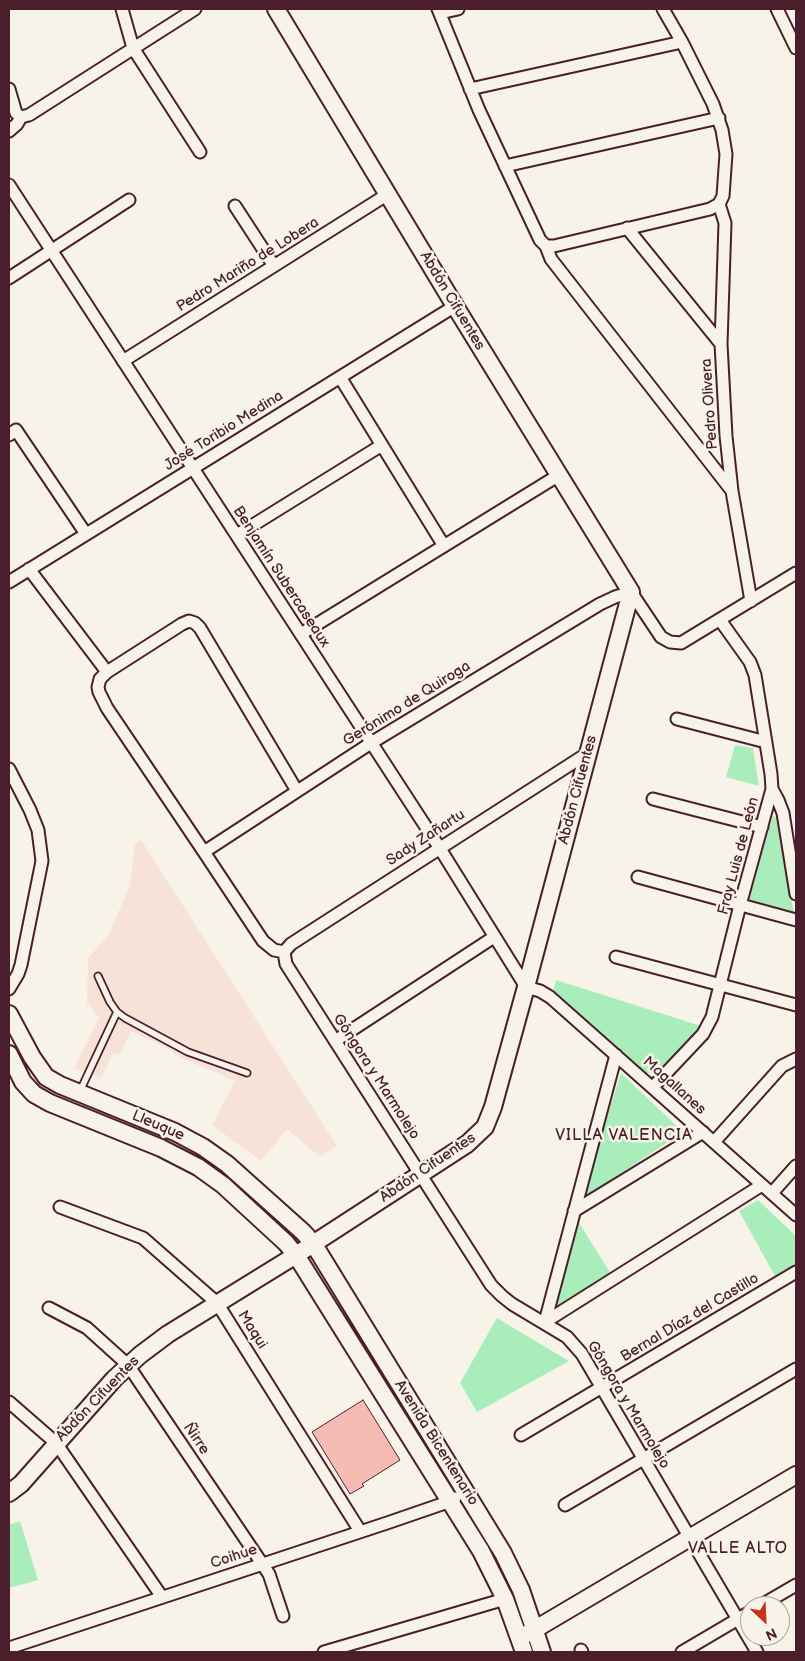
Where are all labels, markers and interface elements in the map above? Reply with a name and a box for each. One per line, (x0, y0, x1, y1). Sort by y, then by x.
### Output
street label: Pedro Mariño de Lobera (173, 214, 323, 316)
street label: Abdón Cifuentes (415, 248, 489, 354)
street label: Pedro Olivera (698, 358, 722, 450)
street label: José Toribio Medina (161, 387, 287, 475)
street label: Benjamín Subercaseaux (229, 503, 333, 651)
street label: Gerónimo de Quiroga (340, 658, 474, 750)
street label: Abdón Cifuentes (555, 734, 601, 846)
street label: Fray Luis de León (715, 795, 763, 917)
street label: Sady Zañartu (383, 806, 469, 870)
street label: Góngora y Marmolejo (329, 1011, 423, 1143)
street label: Magallanes (639, 1053, 709, 1119)
street label: Lleuque (129, 1107, 187, 1145)
district label: VILLA VALENCIA (553, 1126, 695, 1146)
street label: Abdón Cifuentes (377, 1129, 479, 1207)
street label: Bernal Díaz del Castillo (618, 1270, 762, 1366)
street label: Maqui (233, 1307, 271, 1353)
street label: Góngora y Marmolejo (583, 1338, 673, 1472)
street label: Abdón Cifuentes (53, 1352, 143, 1446)
street label: Avenida Bicentenario (390, 1377, 482, 1509)
street label: Ñirre (179, 1420, 213, 1458)
district label: VALLE ALTO (687, 1539, 789, 1559)
street label: Coihue (208, 1541, 260, 1573)
north arrow (740, 1596, 790, 1646)
text: N (763, 1624, 779, 1644)

